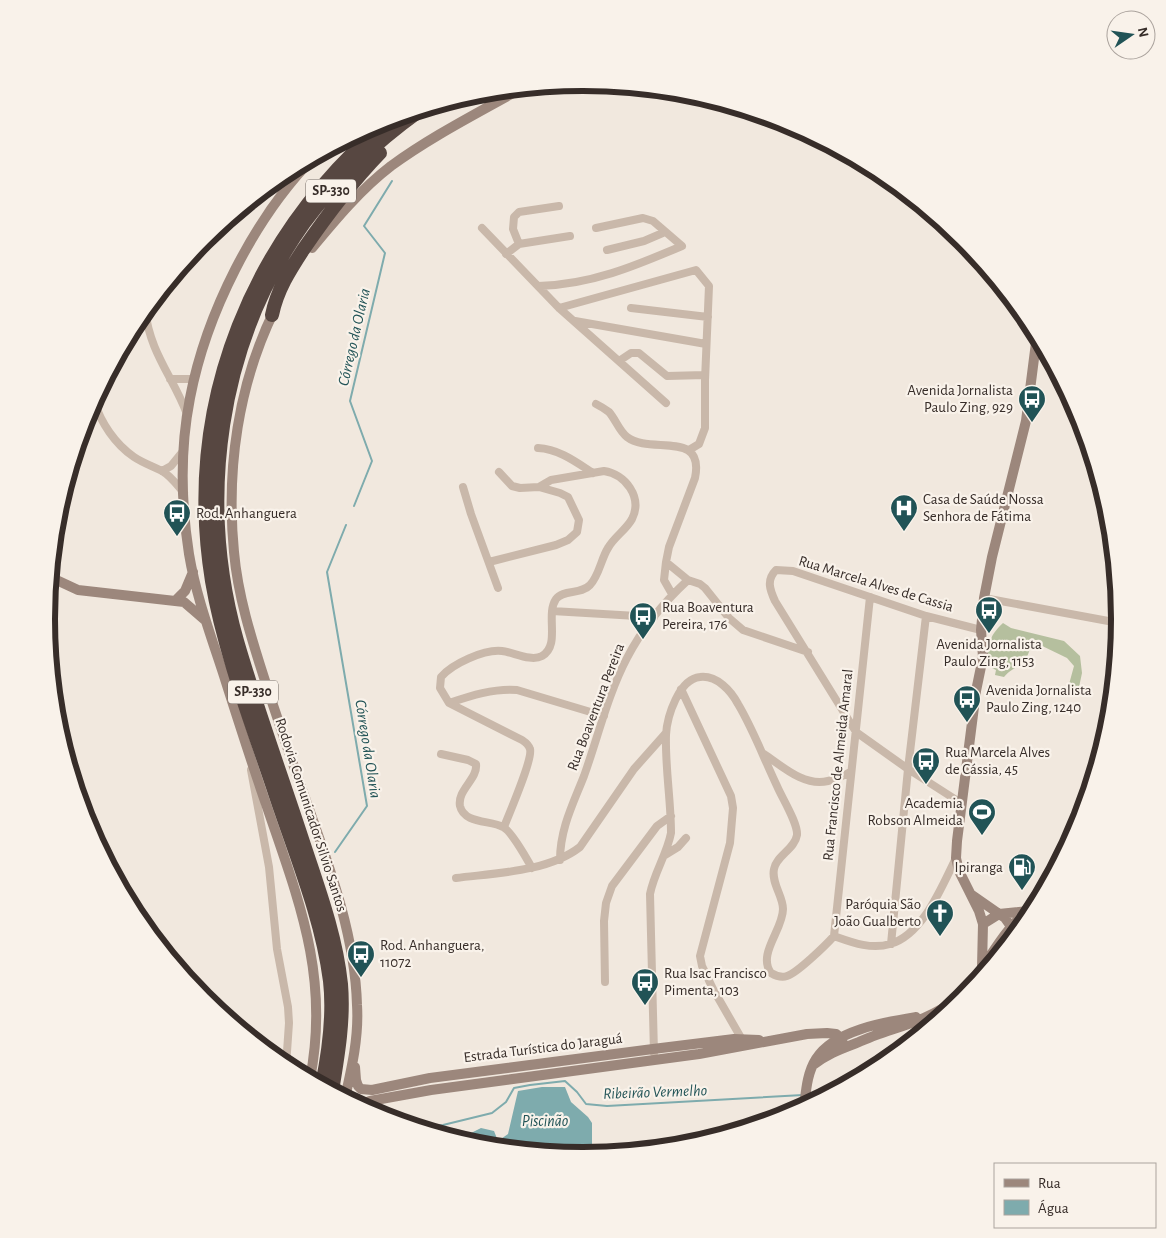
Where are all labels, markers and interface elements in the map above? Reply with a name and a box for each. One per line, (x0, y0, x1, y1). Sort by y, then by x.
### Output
north arrow (1106, 10, 1156, 60)
text: N (1135, 26, 1151, 39)
road number: SP-330 (306, 180, 356, 202)
water label: Córrego da Olaria (335, 287, 373, 387)
place label: Avenida Jornalista Paulo Zing, 929 (907, 383, 1013, 415)
bus stop icon: Avenida Jornalista Paulo Zing, 929 (1017, 384, 1047, 423)
place label: Casa de Saúde Nossa Senhora de Fátima (923, 492, 1044, 524)
hospital icon: Casa de Saúde Nossa Senhora de Fátima (889, 493, 919, 532)
bus stop icon: Rod. Anhanguera (162, 498, 192, 537)
place label: Rod. Anhanguera (196, 506, 297, 521)
street label: Rua Marcela Alves de Cassia (797, 553, 955, 615)
bus stop icon: Avenida Jornalista Paulo Zing, 1153 (974, 595, 1004, 634)
place label: Rua Boaventura Pereira, 176 (662, 600, 754, 632)
bus stop icon: Rua Boaventura Pereira, 176 (628, 601, 658, 640)
place label: Avenida Jornalista Paulo Zing, 1153 (936, 637, 1042, 669)
street label: Rua Boaventura Pereira (565, 641, 627, 773)
street label: Rua Francisco de Almeida Amaral (820, 668, 856, 862)
road number: SP-330 (228, 680, 278, 704)
place label: Avenida Jornalista Paulo Zing, 1240 (986, 683, 1092, 715)
bus stop icon: Avenida Jornalista Paulo Zing, 1240 (952, 684, 982, 723)
water label: Córrego da Olaria (352, 699, 384, 799)
street label: Rodovia Comunicador Silvio Santos (273, 716, 349, 914)
place label: Rua Marcela Alves de Cássia, 45 (945, 745, 1050, 777)
bus stop icon: Rua Marcela Alves de Cássia, 45 (911, 746, 941, 785)
place label: Academia Robson Almeida (868, 796, 963, 828)
sports icon: Academia Robson Almeida (967, 797, 997, 836)
fuel station icon: Ipiranga (1007, 852, 1037, 891)
place label: Ipiranga (954, 860, 1003, 875)
place label: Paróquia São João Gualberto (834, 897, 921, 929)
church icon: Paróquia São João Gualberto (925, 898, 955, 937)
place label: Rod. Anhanguera, 11072 (380, 938, 484, 970)
bus stop icon: Rod. Anhanguera, 11072 (346, 939, 376, 978)
place label: Rua Isac Francisco Pimenta, 103 (664, 966, 767, 998)
bus stop icon: Rua Isac Francisco Pimenta, 103 (630, 967, 660, 1006)
street label: Estrada Turística do Jaraguá (463, 1031, 623, 1065)
water label: Ribeirão Vermelho (603, 1082, 708, 1102)
water label: Piscinão (522, 1113, 569, 1129)
legend (994, 1163, 1156, 1228)
text: Rua (1038, 1176, 1061, 1191)
text: Água (1038, 1199, 1069, 1216)

